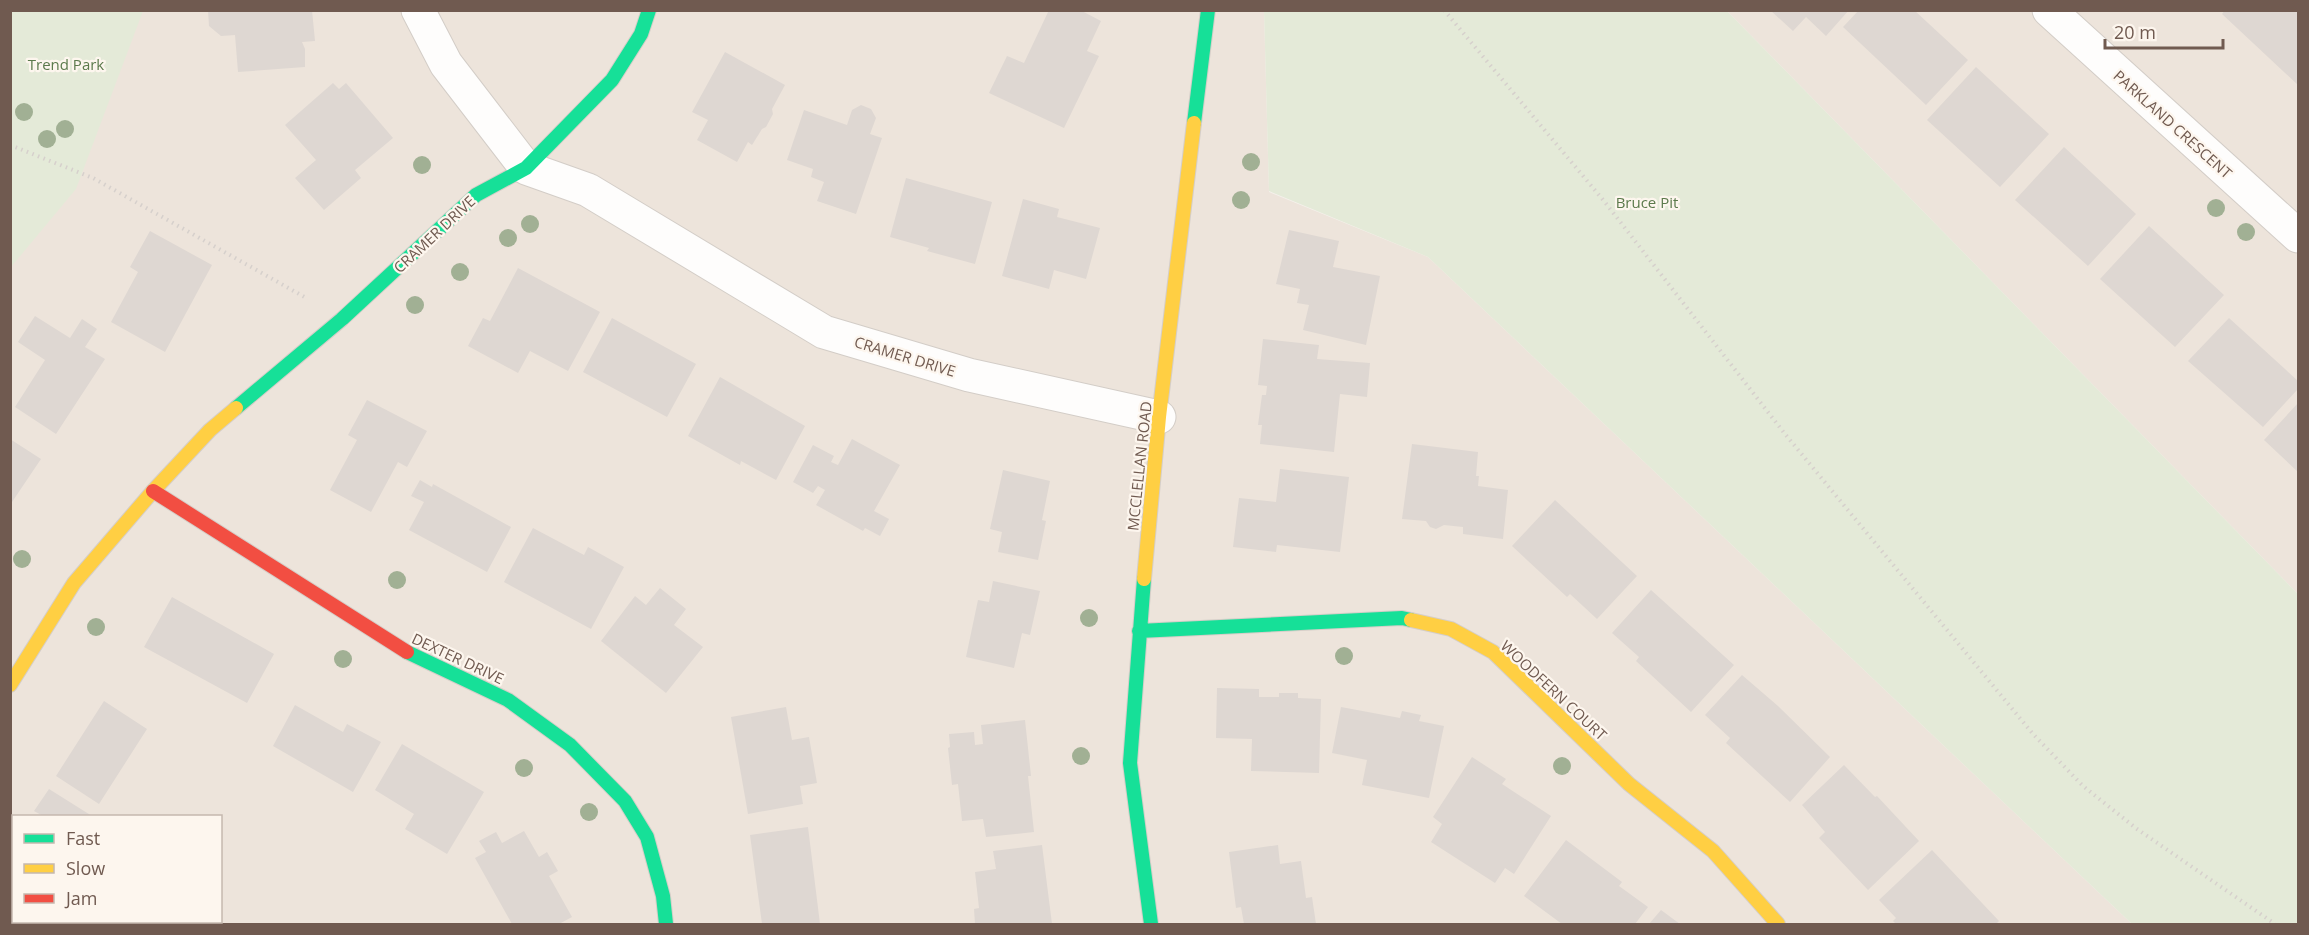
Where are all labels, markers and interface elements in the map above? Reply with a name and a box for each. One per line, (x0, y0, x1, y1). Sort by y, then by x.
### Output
scale bar (2105, 12, 2224, 50)
text: 20 m (2114, 20, 2156, 44)
park label: Trend Park (28, 54, 104, 74)
street label: PARKLAND CRESCENT (2109, 65, 2237, 183)
street label: CRAMER DRIVE (389, 191, 479, 277)
park label: Bruce Pit (1616, 192, 1678, 212)
street label: CRAMER DRIVE (852, 331, 958, 381)
street label: MCCLELLAN ROAD (1122, 400, 1156, 532)
street label: DEXTER DRIVE (409, 628, 507, 688)
street label: WOODFERN COURT (1497, 636, 1612, 745)
legend (12, 815, 222, 923)
text: Fast (66, 826, 100, 850)
text: Slow (66, 856, 105, 880)
text: Jam (64, 886, 98, 910)

